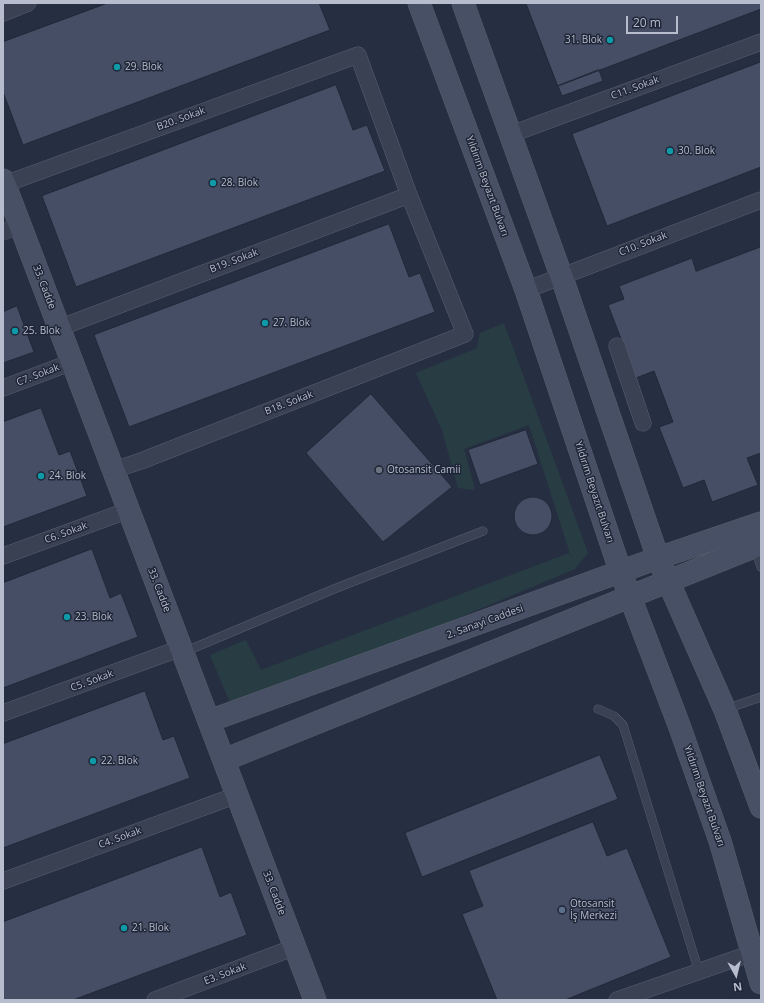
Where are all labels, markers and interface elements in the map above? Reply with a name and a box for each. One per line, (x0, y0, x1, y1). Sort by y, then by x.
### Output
scale bar (628, 8, 680, 34)
text: 20 m (633, 14, 661, 31)
place label: 31. Blok (565, 34, 602, 46)
marker: 31. Blok (605, 35, 615, 45)
place label: 29. Blok (125, 61, 162, 73)
marker: 29. Blok (112, 62, 122, 72)
street label: C11. Sokak (609, 74, 661, 102)
street label: B20. Sokak (155, 105, 207, 133)
street label: Yıldırım Beyazıt Bulvarı (463, 134, 511, 238)
place label: 30. Blok (678, 145, 715, 157)
marker: 30. Blok (665, 146, 675, 156)
place label: 28. Blok (221, 177, 258, 189)
marker: 28. Blok (208, 178, 218, 188)
street label: C10. Sokak (617, 229, 669, 259)
street label: B19. Sokak (208, 246, 260, 276)
street label: 33. Cadde (30, 263, 58, 311)
place label: 27. Blok (273, 317, 310, 329)
marker: 27. Blok (260, 318, 270, 328)
place label: 25. Blok (23, 325, 60, 337)
marker: 25. Blok (10, 326, 20, 336)
street label: C7. Sokak (15, 361, 61, 389)
street label: B18. Sokak (263, 388, 315, 418)
street label: Yıldırım Beyazıt Bulvarı (572, 440, 616, 544)
place label: Otosansit Camii (387, 464, 460, 476)
marker: Otosansit Camii (374, 465, 384, 475)
place label: 24. Blok (49, 470, 86, 482)
marker: 24. Blok (36, 471, 46, 481)
street label: C6. Sokak (43, 520, 89, 546)
street label: 33. Cadde (145, 566, 173, 614)
street label: 2. Sanayi Caddesi (445, 603, 525, 641)
place label: 23. Blok (75, 611, 112, 623)
marker: 23. Blok (62, 612, 72, 622)
street label: C5. Sokak (69, 668, 115, 694)
street label: Yıldırım Beyazıt Bulvarı (681, 744, 727, 848)
place label: 22. Blok (101, 755, 138, 767)
marker: 22. Blok (88, 756, 98, 766)
street label: C4. Sokak (97, 825, 143, 851)
street label: 33. Cadde (260, 869, 288, 917)
place label: Otosansit İş Merkezi (570, 898, 617, 922)
marker: Otosansit İş Merkezi (557, 905, 567, 915)
place label: 21. Blok (132, 922, 169, 934)
marker: 21. Blok (119, 923, 129, 933)
north arrow (716, 955, 756, 995)
street label: E3. Sokak (202, 961, 248, 987)
text: N (732, 979, 743, 995)

